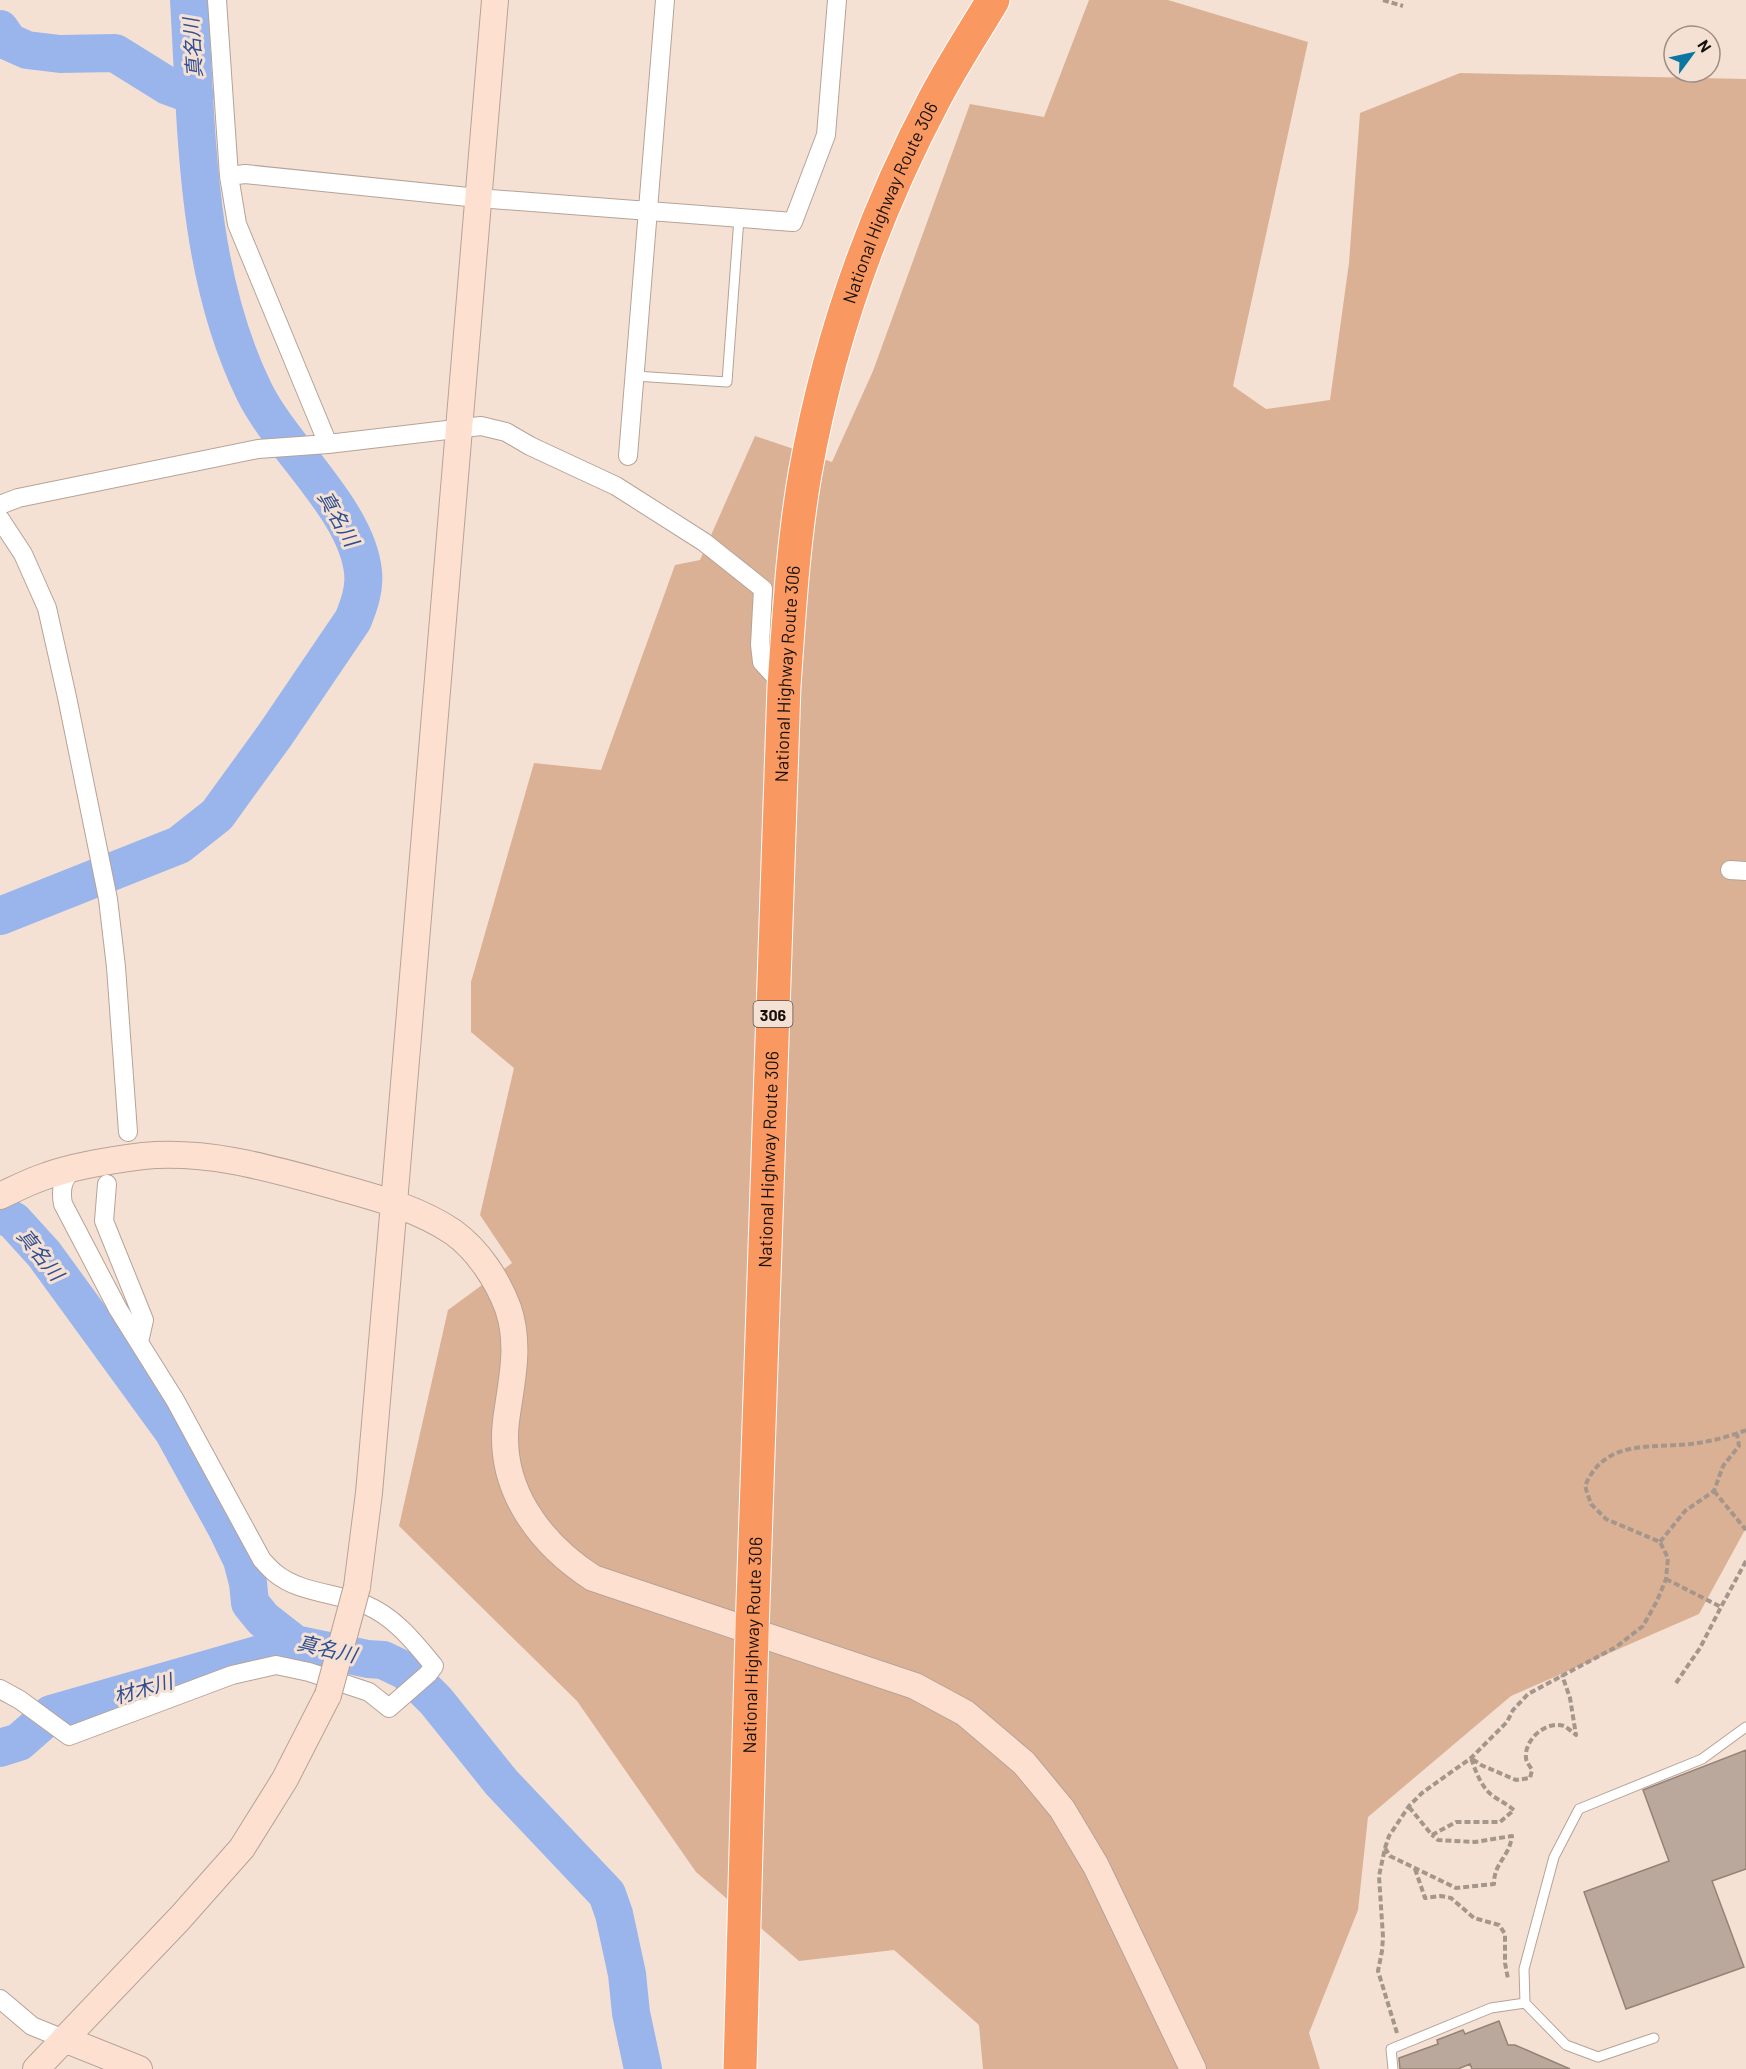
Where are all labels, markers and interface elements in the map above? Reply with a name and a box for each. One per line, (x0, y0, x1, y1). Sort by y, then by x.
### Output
water label: 真名川 (178, 15, 206, 79)
north arrow (1662, 24, 1722, 84)
text: N (1694, 36, 1716, 55)
street label: National Highway Route 306 (838, 98, 942, 306)
water label: 真名川 (314, 486, 365, 552)
street label: National Highway Route 306 (770, 565, 804, 783)
road number: 306 (754, 1001, 792, 1027)
street label: National Highway Route 306 (753, 1051, 783, 1268)
water label: 真名川 (13, 1223, 70, 1286)
street label: National Highway Route 306 (738, 1536, 766, 1754)
water label: 真名川 (295, 1630, 361, 1667)
water label: 材木川 (111, 1668, 177, 1708)

